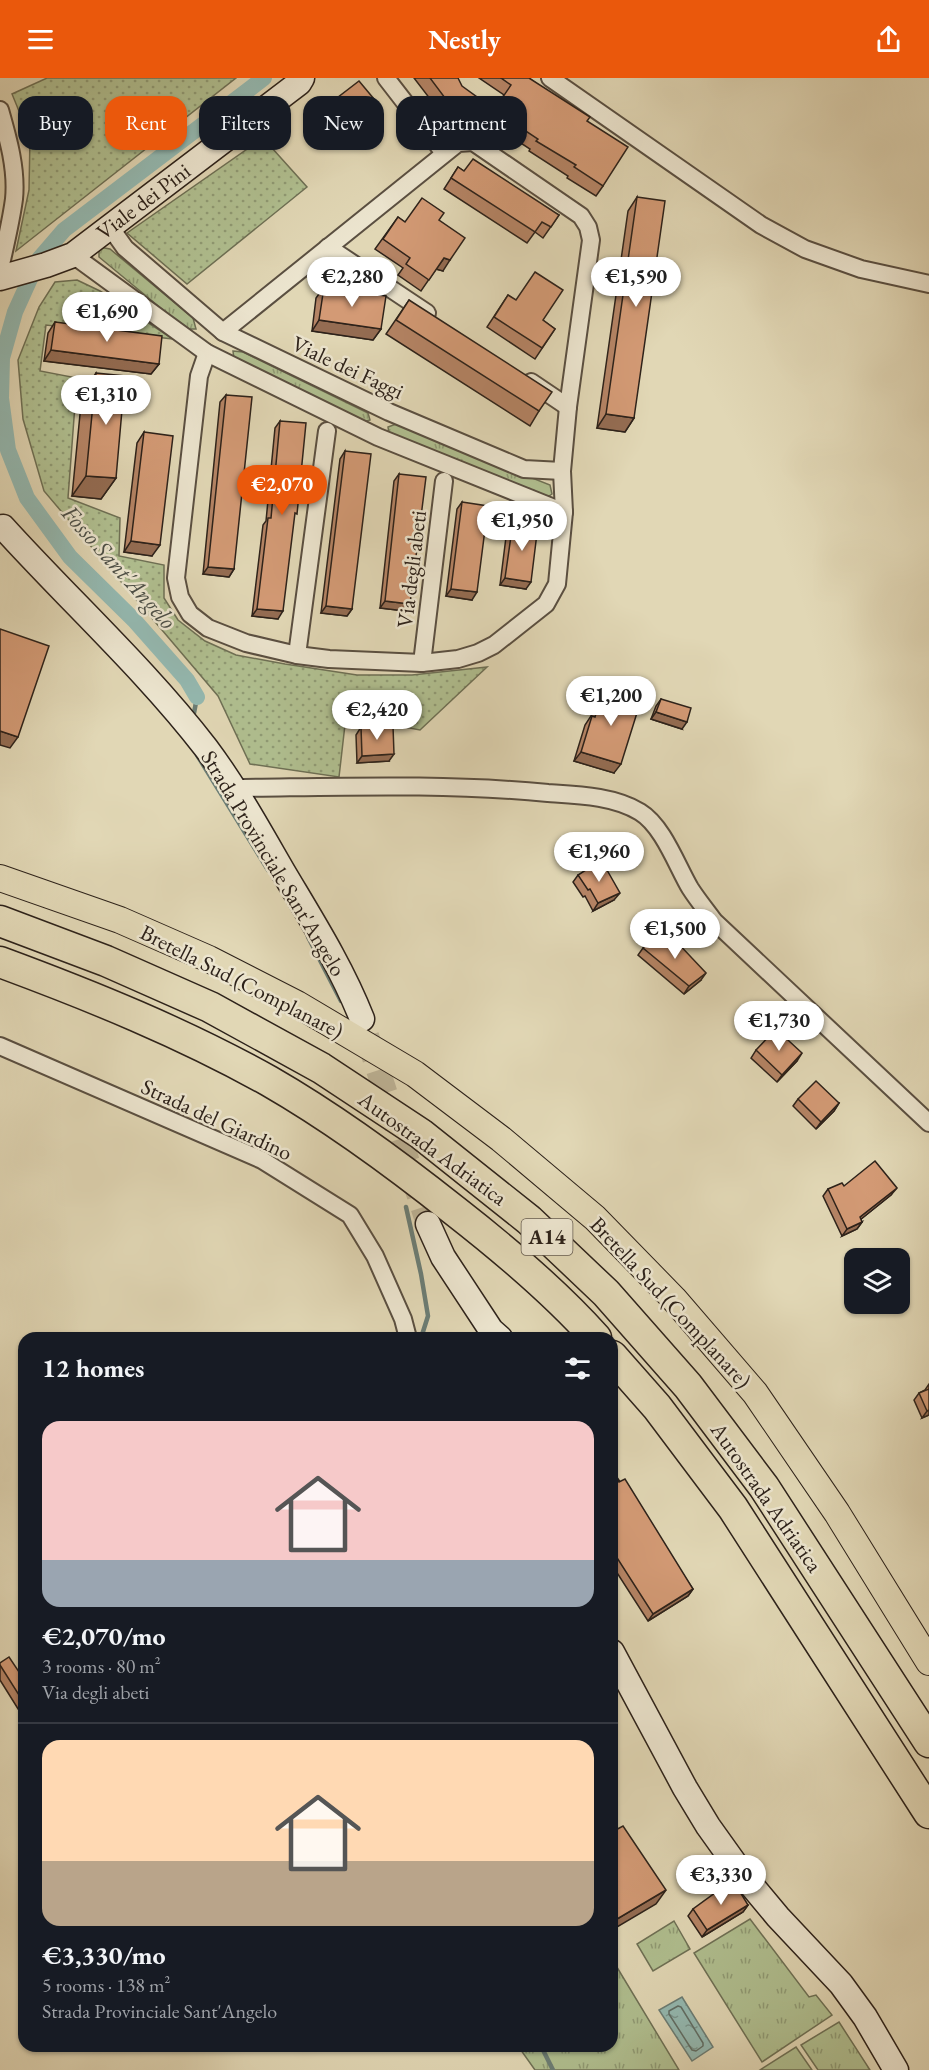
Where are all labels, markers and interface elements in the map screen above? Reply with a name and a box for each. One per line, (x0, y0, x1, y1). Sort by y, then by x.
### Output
text: Nestly (428, 22, 501, 57)
icon: menu (24, 23, 57, 56)
icon: share (872, 23, 905, 56)
chip: Buy (18, 96, 93, 150)
chip: Rent (105, 96, 187, 150)
chip: Filters (199, 96, 291, 150)
chip: New (303, 96, 384, 150)
chip: Apartment (396, 96, 527, 150)
street label: Viale dei Pini (90, 156, 196, 246)
pin: €2,280 (303, 257, 401, 308)
pin: €1,590 (587, 257, 685, 308)
text: €2,280 (321, 263, 383, 289)
text: €1,590 (605, 263, 667, 289)
pin: €1,690 (58, 292, 156, 343)
text: €1,690 (76, 298, 138, 324)
street label: Viale dei Faggi (287, 329, 408, 406)
pin: €1,310 (57, 375, 155, 426)
text: €1,310 (75, 381, 137, 407)
pin: €2,070 (233, 465, 331, 516)
text: €2,070 (251, 471, 313, 497)
water label: Fosso Sant'Angelo (55, 497, 183, 635)
pin: €1,950 (473, 501, 571, 552)
text: €1,950 (491, 507, 553, 533)
street label: Via degli abeti (390, 509, 433, 630)
pin: €1,200 (562, 676, 660, 727)
text: €1,200 (580, 682, 642, 708)
pin: €2,420 (328, 690, 426, 741)
text: €2,420 (346, 696, 408, 722)
street label: Strada Provinciale Sant'Angelo (195, 745, 353, 982)
pin: €1,960 (550, 832, 648, 883)
text: €1,960 (568, 838, 630, 864)
pin: €1,500 (626, 909, 724, 960)
text: €1,500 (644, 915, 706, 941)
street label: Bretella Sud (Complanare) (135, 918, 348, 1045)
pin: €1,730 (730, 1001, 828, 1052)
text: €1,730 (748, 1007, 810, 1033)
street label: Strada del Giardino (137, 1072, 297, 1167)
street label: Autostrada Adriatica (352, 1084, 513, 1212)
street label: Bretella Sud (Complanare) (584, 1210, 758, 1394)
road number: A14 (522, 1219, 572, 1255)
map controls (844, 1248, 910, 1314)
button: layers (844, 1248, 910, 1314)
text: 12 homes (42, 1351, 144, 1385)
icon: filters (561, 1352, 594, 1385)
street label: Autostrada Adriatica (703, 1416, 829, 1578)
icon: home (264, 1460, 372, 1568)
text: €2,070/mo (42, 1619, 166, 1653)
text: 3 rooms · 80 m² (42, 1653, 161, 1679)
text: Via degli abeti (42, 1679, 150, 1705)
icon: home (264, 1779, 372, 1887)
pin: €3,330 (672, 1855, 770, 1906)
text: €3,330 (690, 1861, 752, 1887)
text: €3,330/mo (42, 1938, 166, 1972)
text: 5 rooms · 138 m² (42, 1972, 170, 1998)
text: Strada Provinciale Sant'Angelo (42, 1998, 277, 2024)

